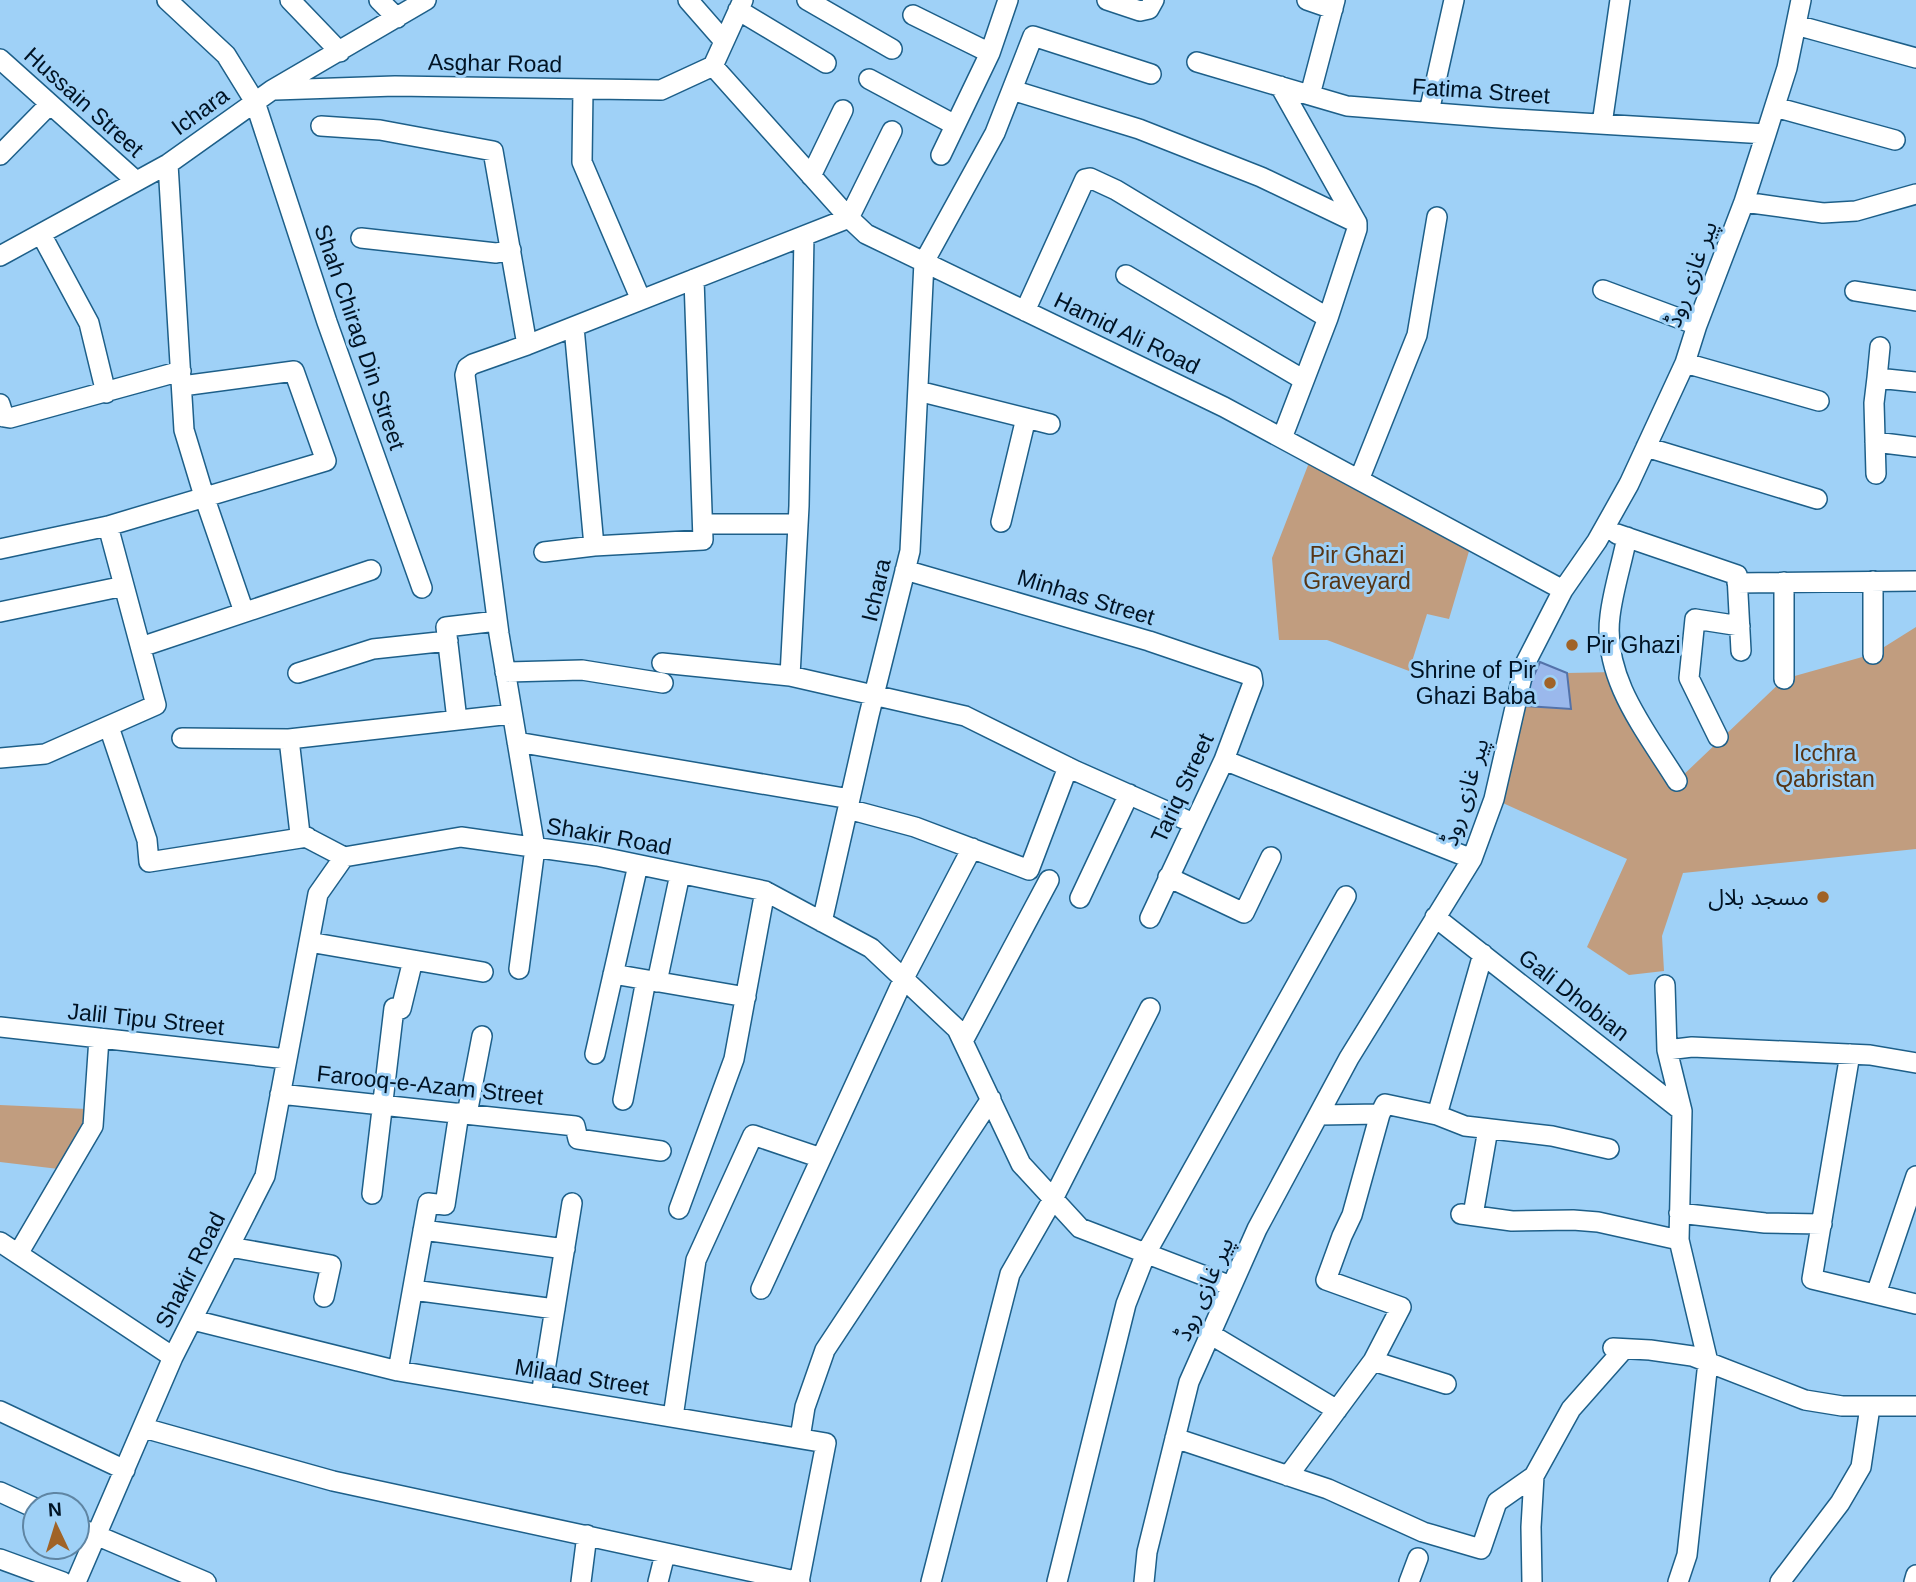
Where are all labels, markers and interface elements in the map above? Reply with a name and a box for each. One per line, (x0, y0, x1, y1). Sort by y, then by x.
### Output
street label: Hussain Street (19, 42, 149, 163)
street label: Asghar Road (428, 49, 562, 77)
street label: Fatima Street (1411, 73, 1551, 109)
street label: Ichara (166, 82, 234, 140)
street label: پیر غازی روڈ (1660, 217, 1724, 331)
street label: Shah Chirag Din Street (309, 221, 411, 454)
street label: Hamid Ali Road (1050, 287, 1204, 379)
park label: Pir Ghazi Graveyard (1303, 542, 1411, 594)
street label: Ichara (856, 556, 896, 624)
street label: Minhas Street (1014, 564, 1158, 630)
place label: Pir Ghazi (1586, 632, 1681, 658)
marker: Pir Ghazi (1564, 637, 1580, 653)
place label: Shrine of Pir Ghazi Baba (1409, 657, 1536, 709)
marker: Shrine of Pir Ghazi Baba (1542, 675, 1558, 691)
street label: Tariq Street (1145, 729, 1219, 847)
street label: پیر غازی روڈ (1436, 735, 1496, 850)
park label: Icchra Qabristan (1775, 740, 1875, 792)
street label: Shakir Road (544, 812, 674, 860)
place label: مسجد بلال (1708, 884, 1809, 911)
marker: مسجد بلال (1815, 889, 1831, 905)
street label: Gali Dhobian (1514, 944, 1634, 1046)
street label: Jalil Tipu Street (66, 998, 226, 1040)
street label: Farooq-e-Azam Street (315, 1060, 545, 1110)
street label: Shakir Road (150, 1208, 230, 1332)
street label: پیر غازی روڈ (1170, 1233, 1240, 1346)
street label: Milaad Street (513, 1354, 652, 1401)
north arrow (21, 1491, 91, 1561)
text: N (47, 1499, 62, 1520)

